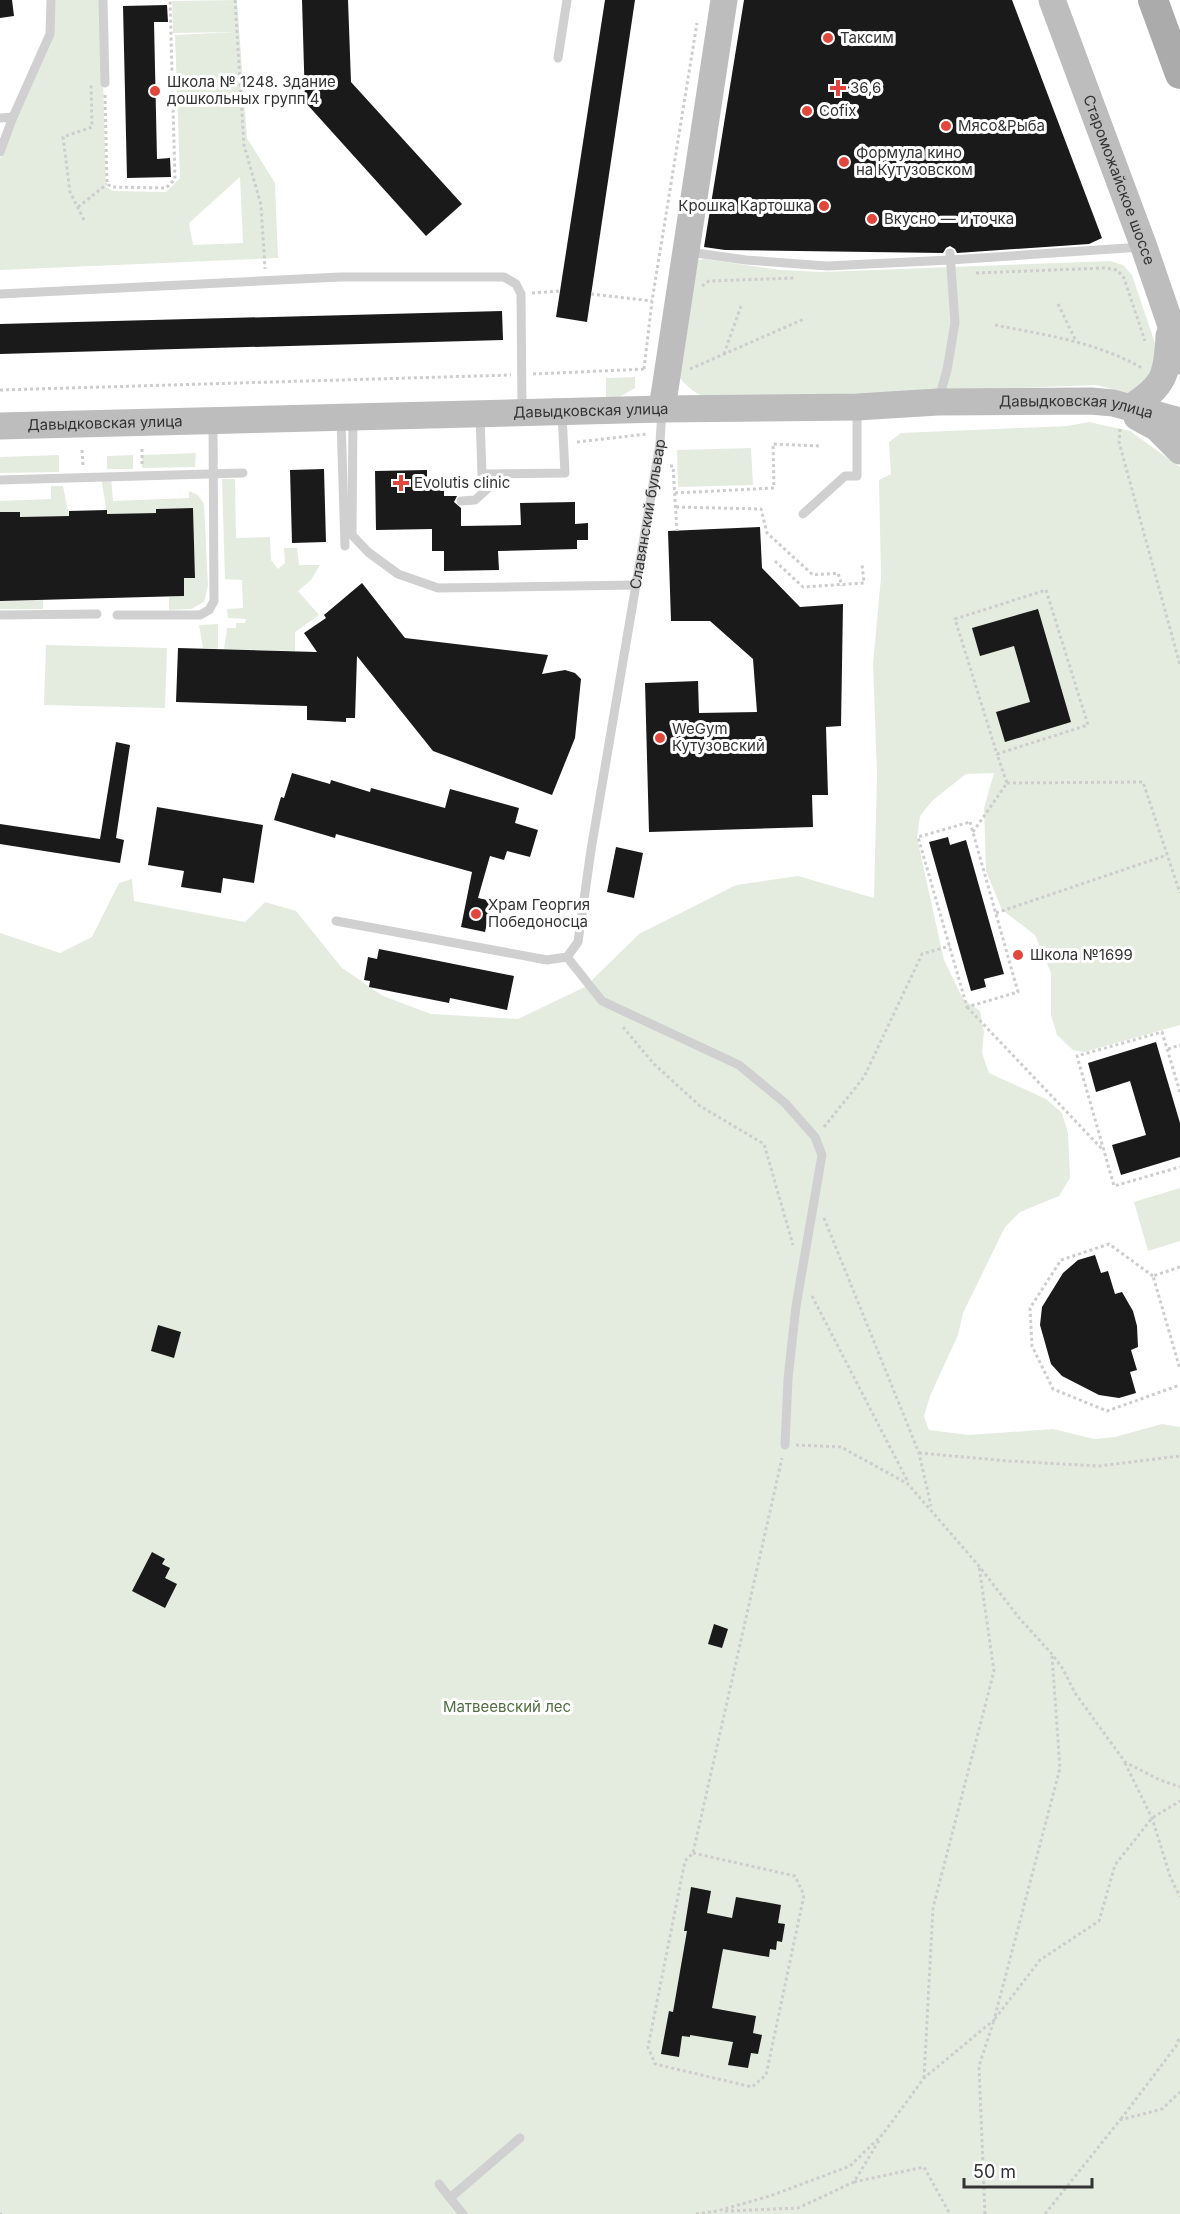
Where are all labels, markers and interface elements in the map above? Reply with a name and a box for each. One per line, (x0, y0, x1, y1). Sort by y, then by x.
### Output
place label: Таксим (840, 28, 894, 47)
marker: Таксим (821, 31, 835, 45)
place label: Школа № 1248. Здание дошкольных групп 4 (167, 72, 336, 108)
place label: 36,6 (850, 78, 881, 97)
marker: 36,6 (831, 81, 845, 95)
marker: Школа № 1248. Здание дошкольных групп 4 (148, 84, 162, 98)
street label: Староможайское шоссе (1079, 92, 1159, 267)
place label: Cofix (819, 101, 856, 120)
marker: Cofix (800, 104, 814, 118)
place label: Мясо&Рыба (958, 116, 1045, 135)
marker: Мясо&Рыба (939, 119, 953, 133)
place label: Формула кино на Кутузовском (856, 143, 973, 179)
marker: Формула кино на Кутузовском (837, 155, 851, 169)
place label: Крошка Картошка (678, 196, 812, 215)
marker: Крошка Картошка (817, 199, 831, 213)
place label: Вкусно — и точка (884, 209, 1014, 228)
marker: Вкусно — и точка (865, 212, 879, 226)
street label: Давыдковская улица (999, 391, 1155, 422)
street label: Давыдковская улица (513, 399, 669, 422)
street label: Давыдковская улица (27, 411, 183, 434)
street label: Славянский бульвар (625, 437, 670, 591)
place label: Evolutis clinic (414, 473, 510, 492)
marker: Evolutis clinic (392, 474, 410, 492)
place label: WeGym Кутузовский (672, 719, 765, 755)
marker: WeGym Кутузовский (653, 731, 667, 745)
place label: Храм Георгия Победоносца (488, 895, 590, 931)
marker: Храм Георгия Победоносца (469, 907, 483, 921)
place label: Школа №1699 (1030, 945, 1133, 964)
marker: Школа №1699 (1011, 948, 1025, 962)
park label: Матвеевский лес (443, 1697, 571, 1716)
scale bar (964, 2151, 1092, 2189)
text: 50 m (973, 2161, 1016, 2182)

